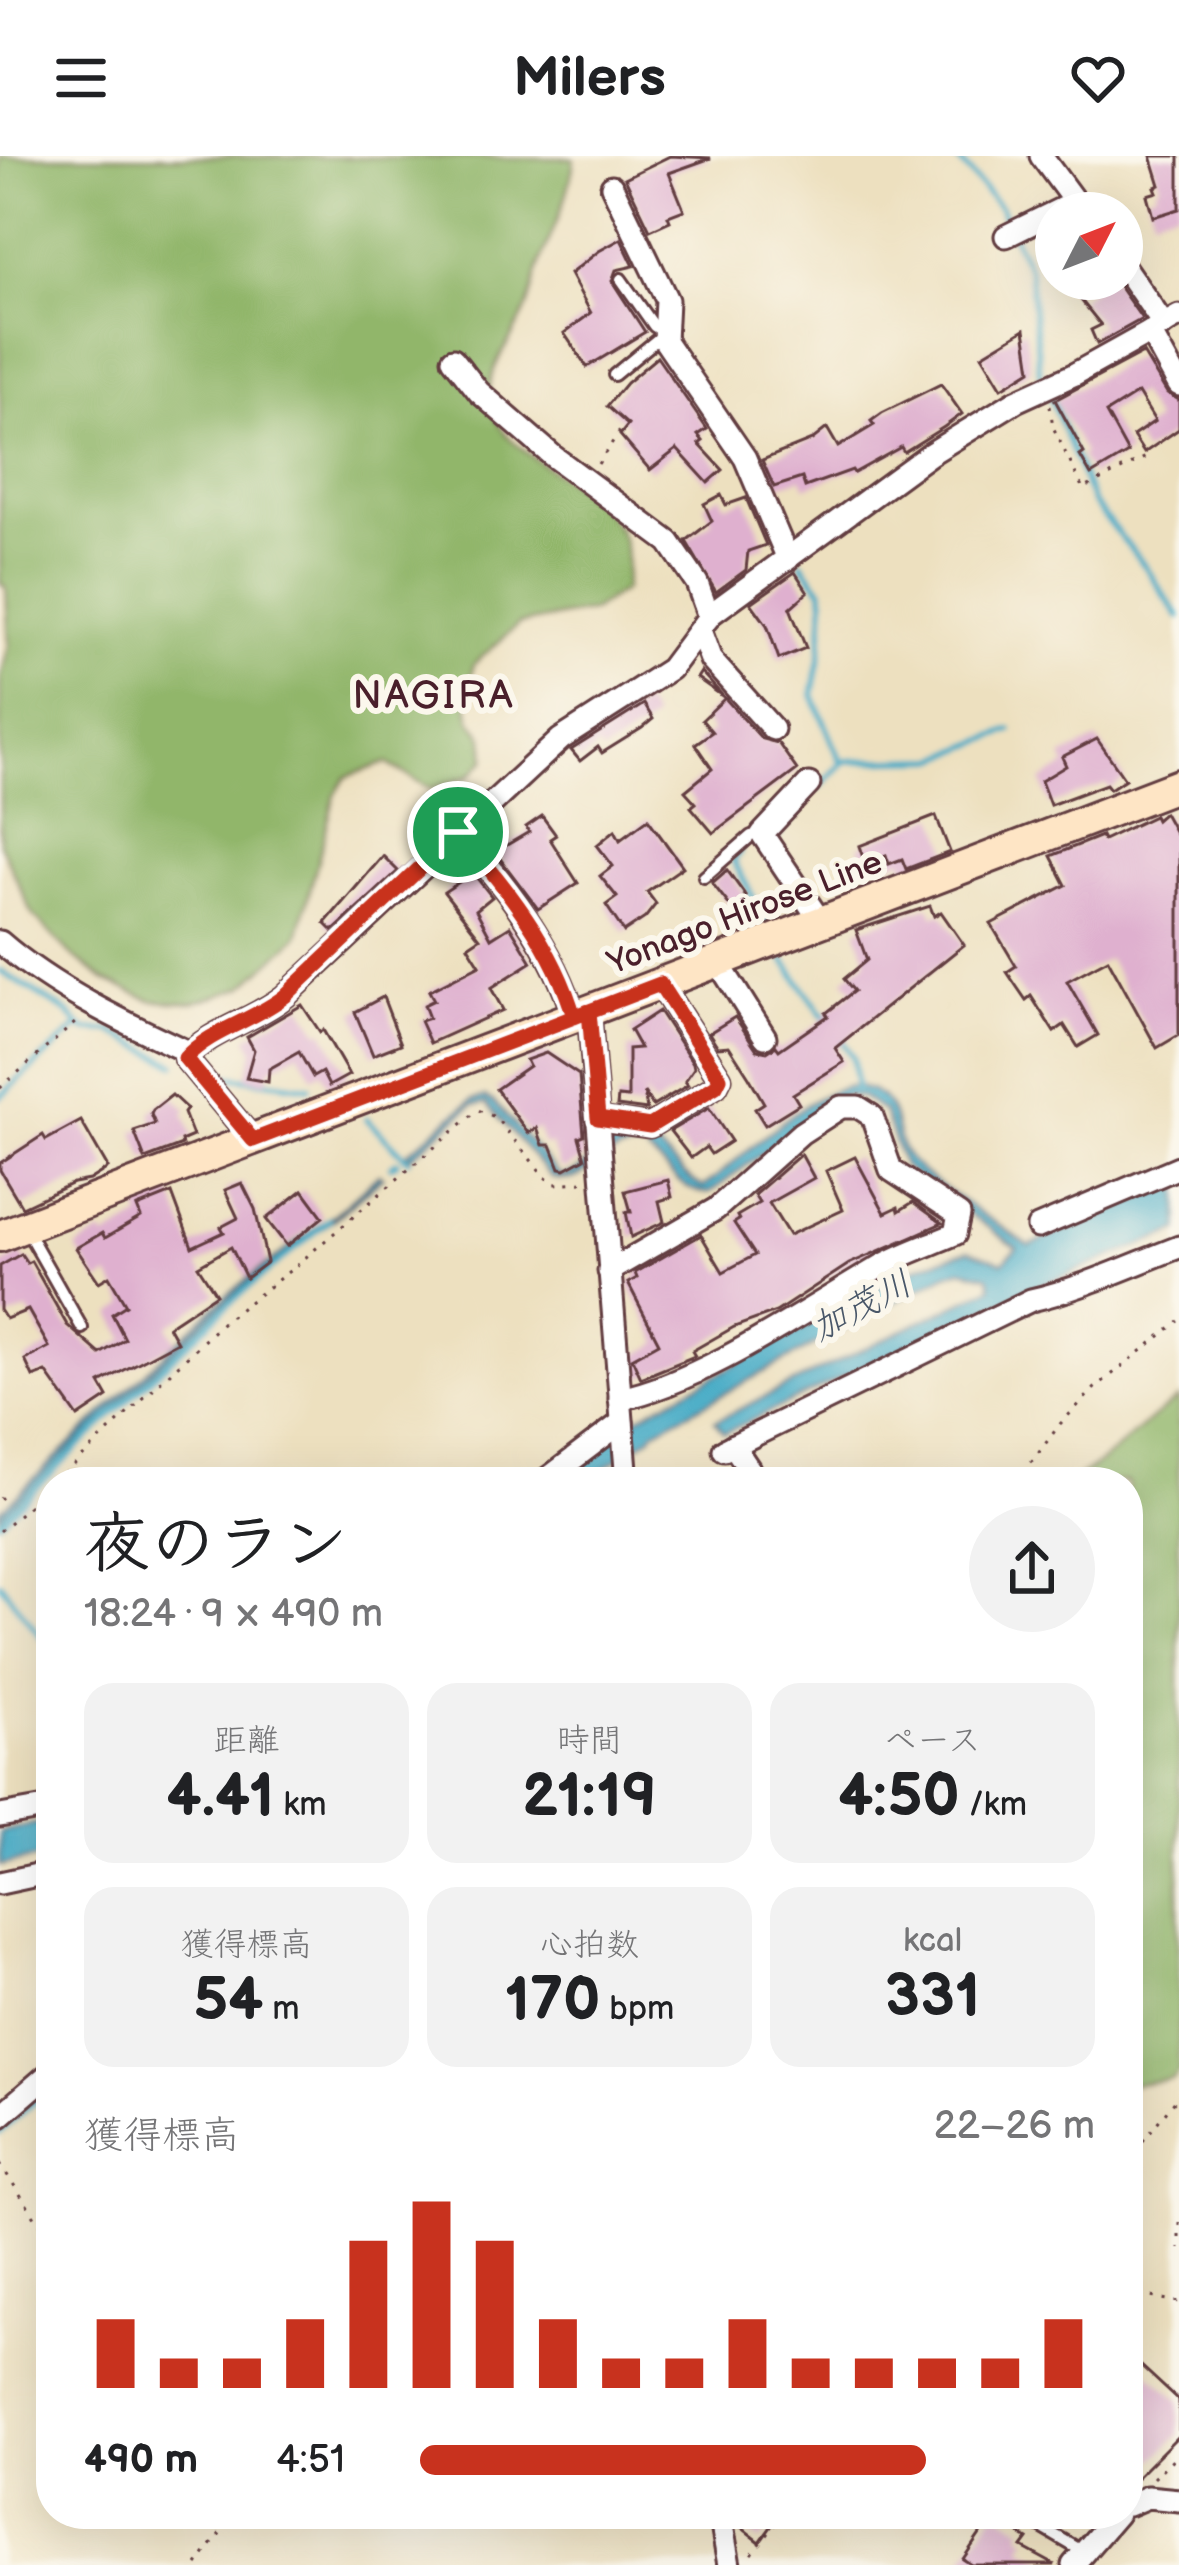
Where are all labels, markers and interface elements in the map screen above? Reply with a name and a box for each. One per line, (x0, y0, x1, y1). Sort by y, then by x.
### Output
icon: menu (48, 45, 114, 111)
icon: heart (1065, 45, 1131, 111)
text: Milers (513, 46, 666, 111)
north arrow (1035, 192, 1143, 300)
map controls (1035, 192, 1143, 300)
district label: NAGIRA (353, 673, 515, 720)
pin (407, 781, 509, 883)
icon: arrive (425, 799, 491, 865)
street label: Yonago Hirose Line (601, 842, 888, 984)
water label: 加茂川 (804, 1263, 920, 1351)
text: 夜のラン (84, 1506, 348, 1585)
button: share (969, 1506, 1095, 1632)
text: 18:24 · 9 × 490 m (84, 1591, 383, 1638)
text: 距離 (214, 1721, 280, 1761)
text: 時間 (557, 1721, 623, 1761)
text: ペース (884, 1721, 981, 1761)
text: 4.41 (166, 1761, 274, 1833)
text: 21:19 (522, 1761, 657, 1833)
text: 4:50 (838, 1761, 960, 1833)
text: km (274, 1785, 327, 1825)
text: /km (960, 1785, 1027, 1825)
text: kcal (903, 1921, 962, 1961)
text: 獲得標高 (181, 1925, 313, 1965)
text: 心拍数 (540, 1925, 639, 1965)
text: 331 (885, 1961, 980, 2033)
text: 54 (193, 1965, 263, 2037)
text: 170 (505, 1965, 600, 2037)
text: m (263, 1989, 300, 2029)
text: bpm (600, 1989, 674, 2029)
text: 22–26 m (934, 2103, 1095, 2150)
text: 獲得標高 (84, 2113, 240, 2160)
text: 490 m (84, 2437, 198, 2484)
text: 4:51 (276, 2437, 345, 2484)

